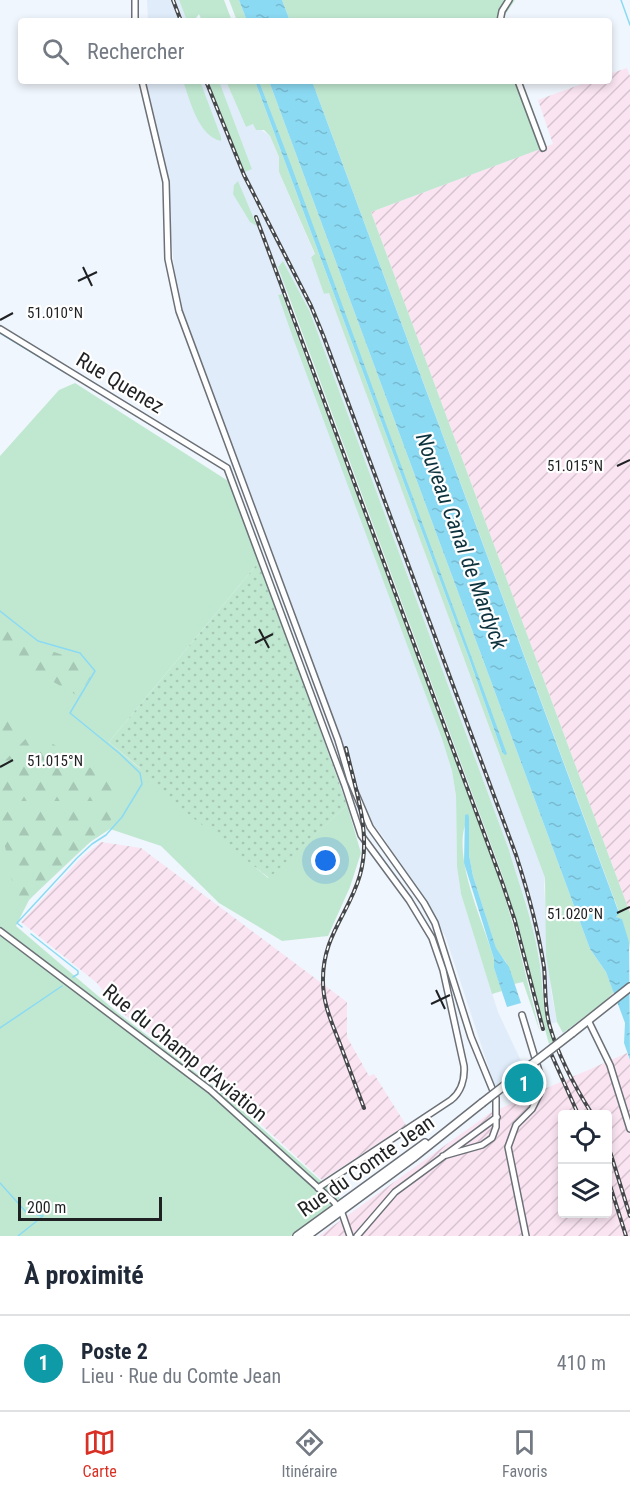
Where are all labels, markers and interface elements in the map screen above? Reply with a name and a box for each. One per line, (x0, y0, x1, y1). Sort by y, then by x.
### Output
search box (18, 18, 612, 84)
icon: search (39, 35, 72, 68)
text: Rechercher (87, 39, 184, 64)
text: 51.010°N (27, 304, 83, 322)
street label: Rue Quenez (72, 348, 168, 418)
water label: Nouveau Canal de Mardyck (411, 429, 513, 653)
text: 51.015°N (547, 457, 603, 475)
text: 51.015°N (27, 752, 83, 770)
your location (311, 846, 340, 875)
text: 51.020°N (547, 905, 603, 923)
street label: Rue du Champ d'Aviation (98, 979, 272, 1127)
pin: 1 (504, 1060, 544, 1106)
street label: Rue du Comte Jean (293, 1110, 439, 1222)
map controls (558, 1110, 612, 1218)
button: locate (558, 1110, 612, 1164)
button: layers (558, 1164, 612, 1218)
scale bar (18, 1194, 162, 1222)
text: 200 m (27, 1198, 66, 1217)
text: À proximité (24, 1260, 144, 1290)
text: Poste 2 (81, 1339, 148, 1364)
text: 1 (38, 1351, 49, 1375)
text: 410 m (557, 1351, 606, 1375)
text: Lieu · Rue du Comte Jean (81, 1364, 281, 1388)
tab: Carte (82, 1426, 117, 1481)
tab: Itinéraire (281, 1426, 337, 1481)
tab: Favoris (502, 1426, 548, 1481)

